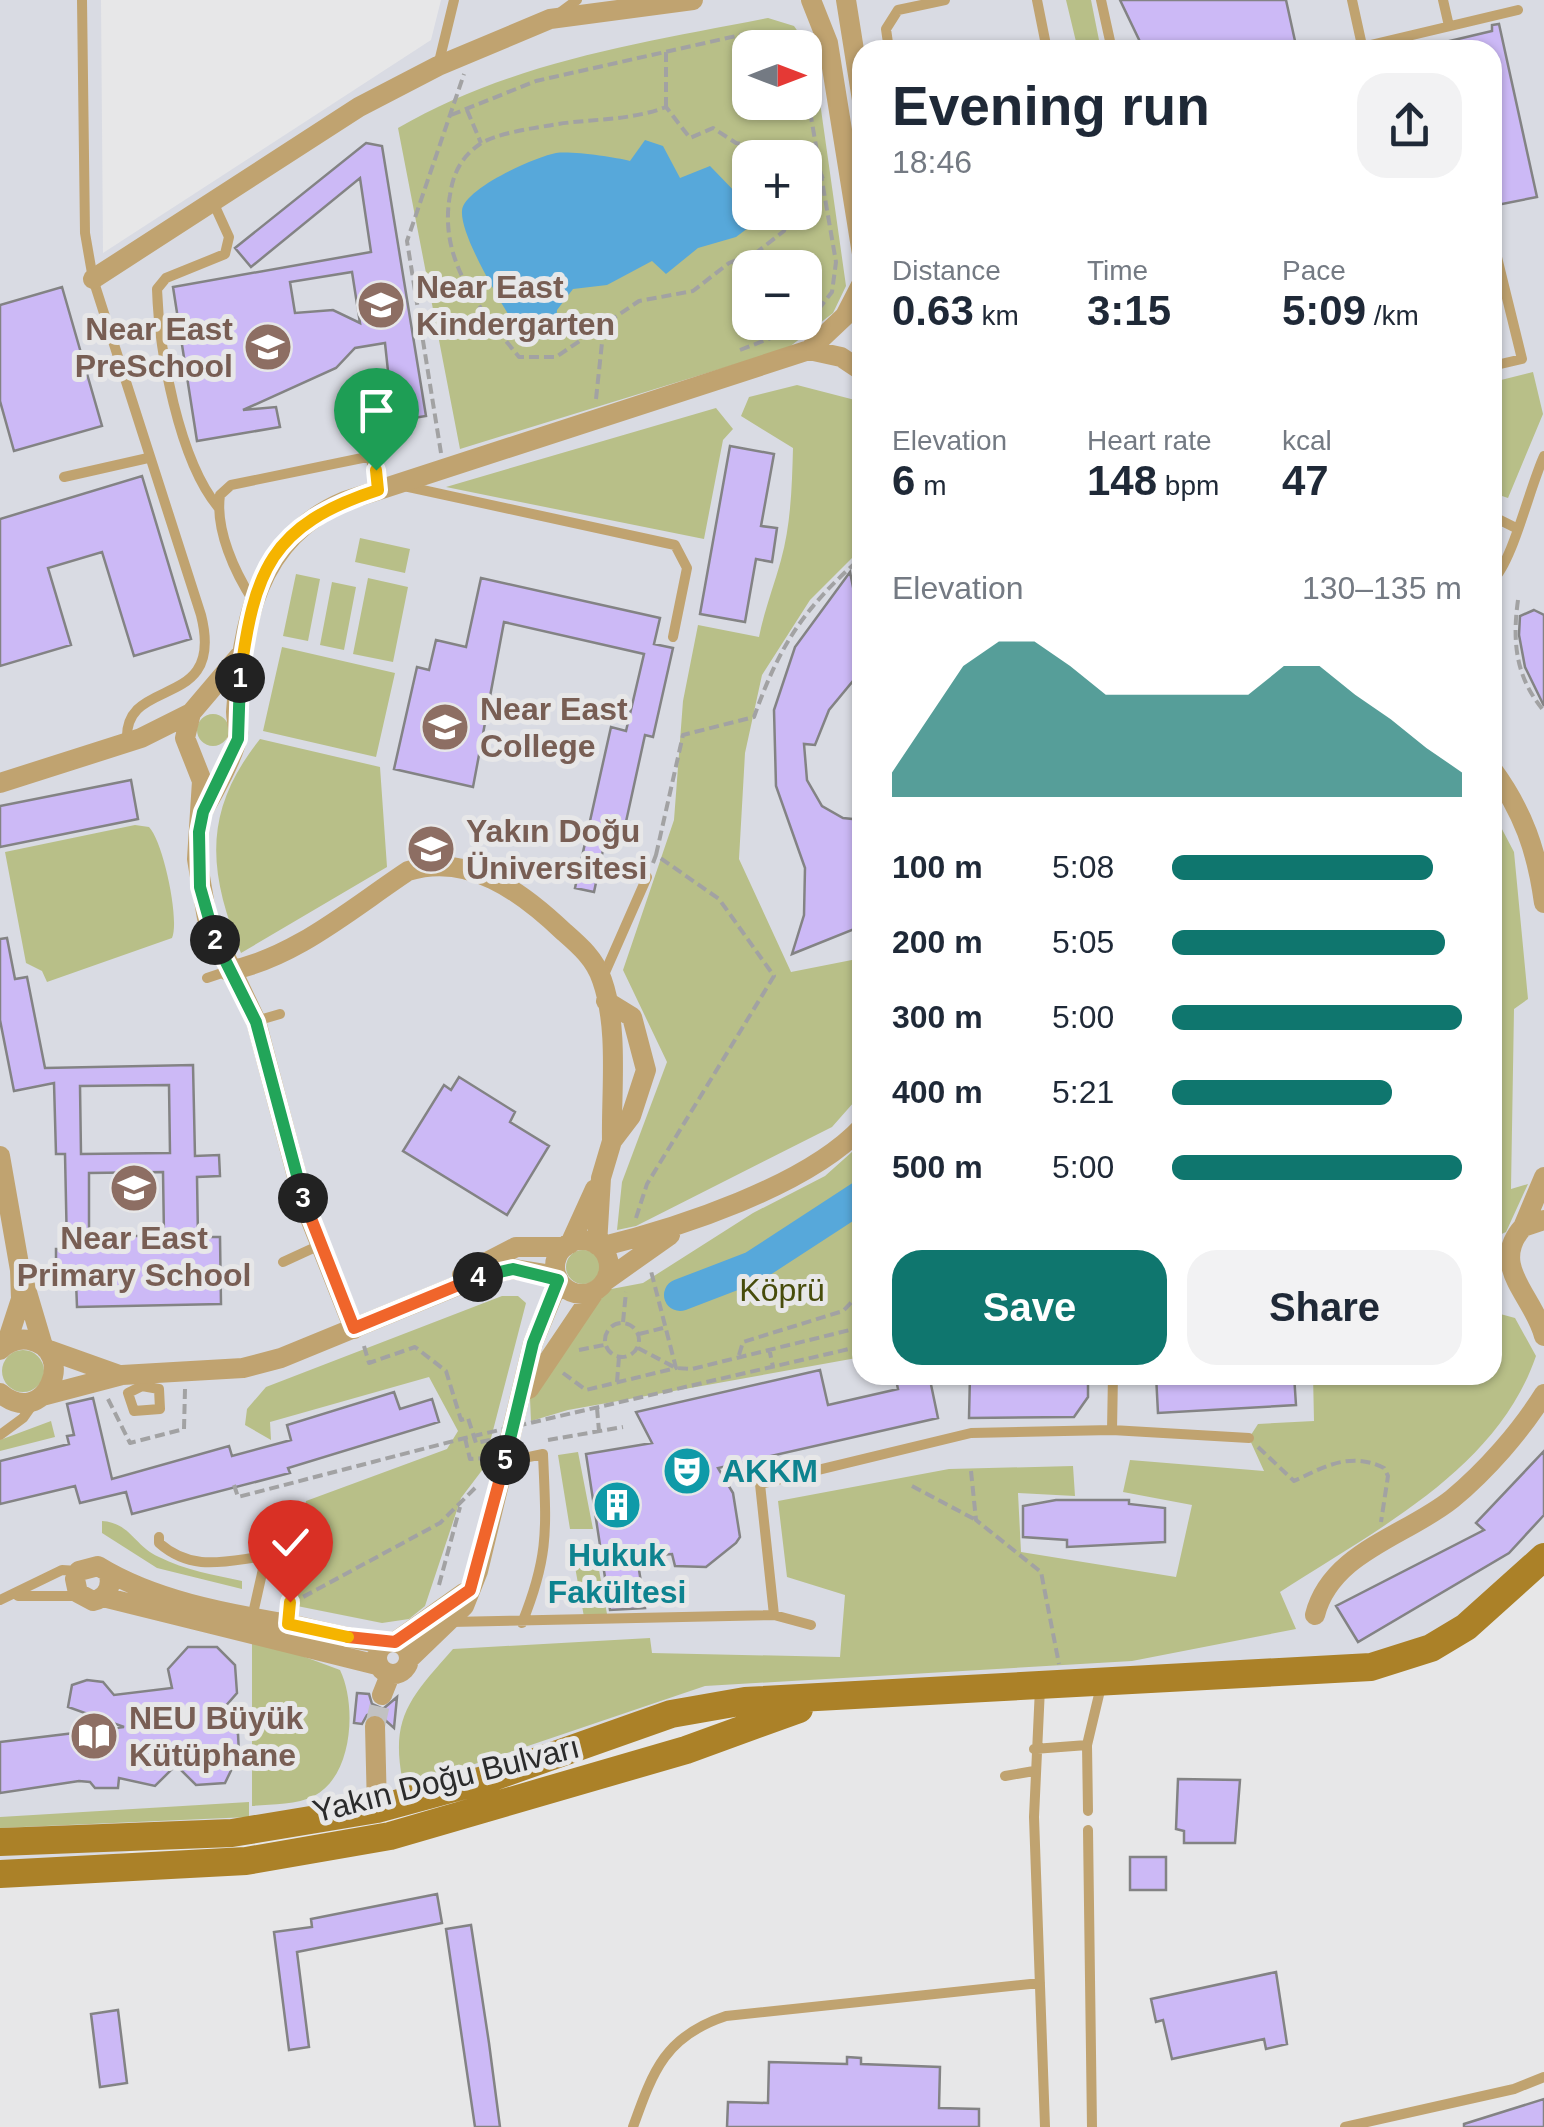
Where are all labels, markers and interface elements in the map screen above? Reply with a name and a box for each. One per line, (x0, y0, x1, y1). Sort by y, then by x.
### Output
north arrow (732, 30, 822, 120)
map controls (732, 30, 822, 340)
button: share (1357, 73, 1462, 178)
text: Evening run (892, 75, 1210, 137)
button: + (732, 140, 822, 230)
text: 18:46 (892, 144, 972, 180)
button: − (732, 250, 822, 340)
text: Distance (892, 255, 1001, 286)
text: Time (1087, 255, 1148, 286)
text: Pace (1282, 255, 1346, 286)
place label: Near East Kindergarten (416, 269, 615, 342)
school or university icon: Near East Kindergarten (355, 279, 407, 331)
text: 0.63 (892, 287, 974, 334)
text: 3:15 (1087, 287, 1171, 334)
text: 5:09 (1282, 287, 1366, 334)
text: km (974, 300, 1019, 331)
text: /km (1366, 300, 1419, 331)
place label: Near East PreSchool (75, 311, 233, 384)
school or university icon: Near East PreSchool (242, 321, 294, 373)
pin (334, 368, 419, 471)
icon: arrive (349, 383, 404, 438)
text: Elevation (892, 425, 1007, 456)
text: Heart rate (1087, 425, 1212, 456)
text: kcal (1282, 425, 1332, 456)
text: 6 (892, 457, 915, 504)
text: 148 (1087, 457, 1157, 504)
text: 47 (1282, 457, 1329, 504)
text: m (915, 470, 946, 501)
text: bpm (1157, 470, 1219, 501)
text: Elevation (892, 570, 1024, 606)
text: 130–135 m (1302, 570, 1462, 606)
pin: 1 (215, 653, 265, 703)
text: 1 (232, 662, 248, 693)
place label: Near East College (480, 691, 628, 764)
school or university icon: Near East College (419, 701, 471, 753)
place label: Yakın Doğu Üniversitesi (466, 813, 647, 886)
school or university icon: Yakın Doğu Üniversitesi (405, 823, 457, 875)
text: 100 m (892, 849, 983, 885)
text: 5:08 (1052, 849, 1114, 885)
pin: 2 (190, 915, 240, 965)
text: 2 (207, 924, 223, 955)
text: 200 m (892, 924, 983, 960)
text: 5:05 (1052, 924, 1114, 960)
text: 300 m (892, 999, 983, 1035)
text: 5:00 (1052, 999, 1114, 1035)
text: 400 m (892, 1074, 983, 1110)
text: 5:21 (1052, 1074, 1114, 1110)
text: 500 m (892, 1149, 983, 1185)
text: 5:00 (1052, 1149, 1114, 1185)
school or university icon: Near East Primary School (108, 1162, 160, 1214)
pin: 3 (278, 1173, 328, 1223)
text: 3 (295, 1182, 311, 1213)
place label: Near East Primary School (17, 1220, 251, 1293)
button: Save (892, 1250, 1167, 1365)
button: Share (1187, 1250, 1462, 1365)
pin: 4 (453, 1252, 503, 1302)
text: 4 (470, 1261, 486, 1292)
park label: Köprü (739, 1272, 825, 1308)
pin: 5 (480, 1435, 530, 1485)
text: 5 (497, 1444, 513, 1475)
theatre icon: AKKM (661, 1445, 713, 1497)
place label: AKKM (722, 1453, 818, 1489)
building icon: Hukuk Fakültesi (591, 1479, 643, 1531)
pin (248, 1500, 333, 1603)
icon: check (263, 1515, 318, 1570)
place label: Hukuk Fakültesi (548, 1537, 686, 1610)
place label: NEU Büyük Kütüphane (129, 1700, 303, 1773)
library icon: NEU Büyük Kütüphane (68, 1710, 120, 1762)
street label: Yakın Doğu Bulvarı (309, 1728, 583, 1830)

